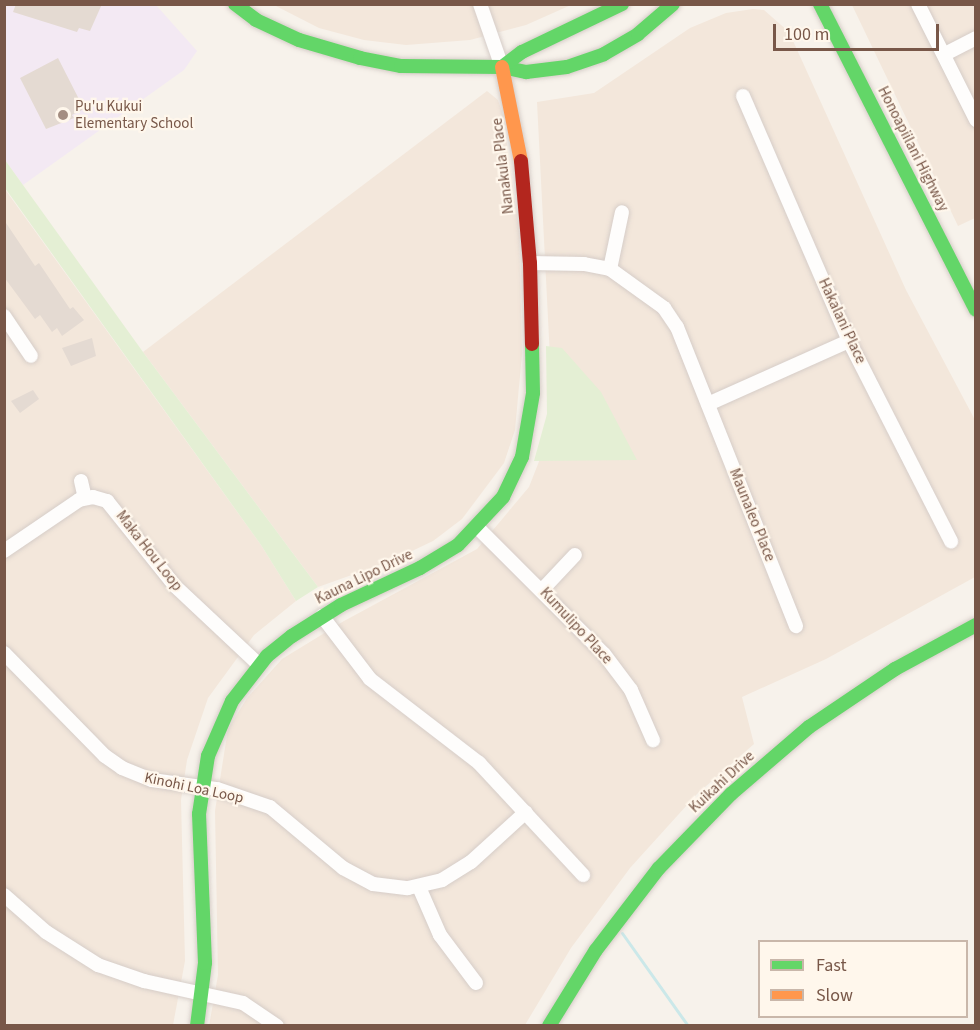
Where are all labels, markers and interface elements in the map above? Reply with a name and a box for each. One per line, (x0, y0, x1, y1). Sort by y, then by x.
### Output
scale bar (776, 12, 942, 50)
text: 100 m (784, 22, 829, 47)
street label: Honoapiilani Highway (874, 83, 952, 215)
place label: Pu'u Kukui Elementary School (75, 97, 193, 132)
marker: Pu'u Kukui Elementary School (56, 108, 70, 122)
street label: Nanakula Place (488, 117, 518, 215)
street label: Hakalani Place (814, 275, 870, 367)
street label: Maunaleo Place (725, 466, 779, 564)
street label: Maka Hou Loop (112, 507, 186, 595)
street label: Kauna Lipo Drive (312, 546, 416, 608)
street label: Kumulipo Place (536, 584, 616, 668)
street label: Kuikahi Drive (686, 747, 758, 817)
street label: Kinohi Loa Loop (143, 769, 245, 807)
legend (758, 940, 968, 1018)
text: Fast (816, 953, 847, 978)
text: Slow (816, 983, 853, 1008)

